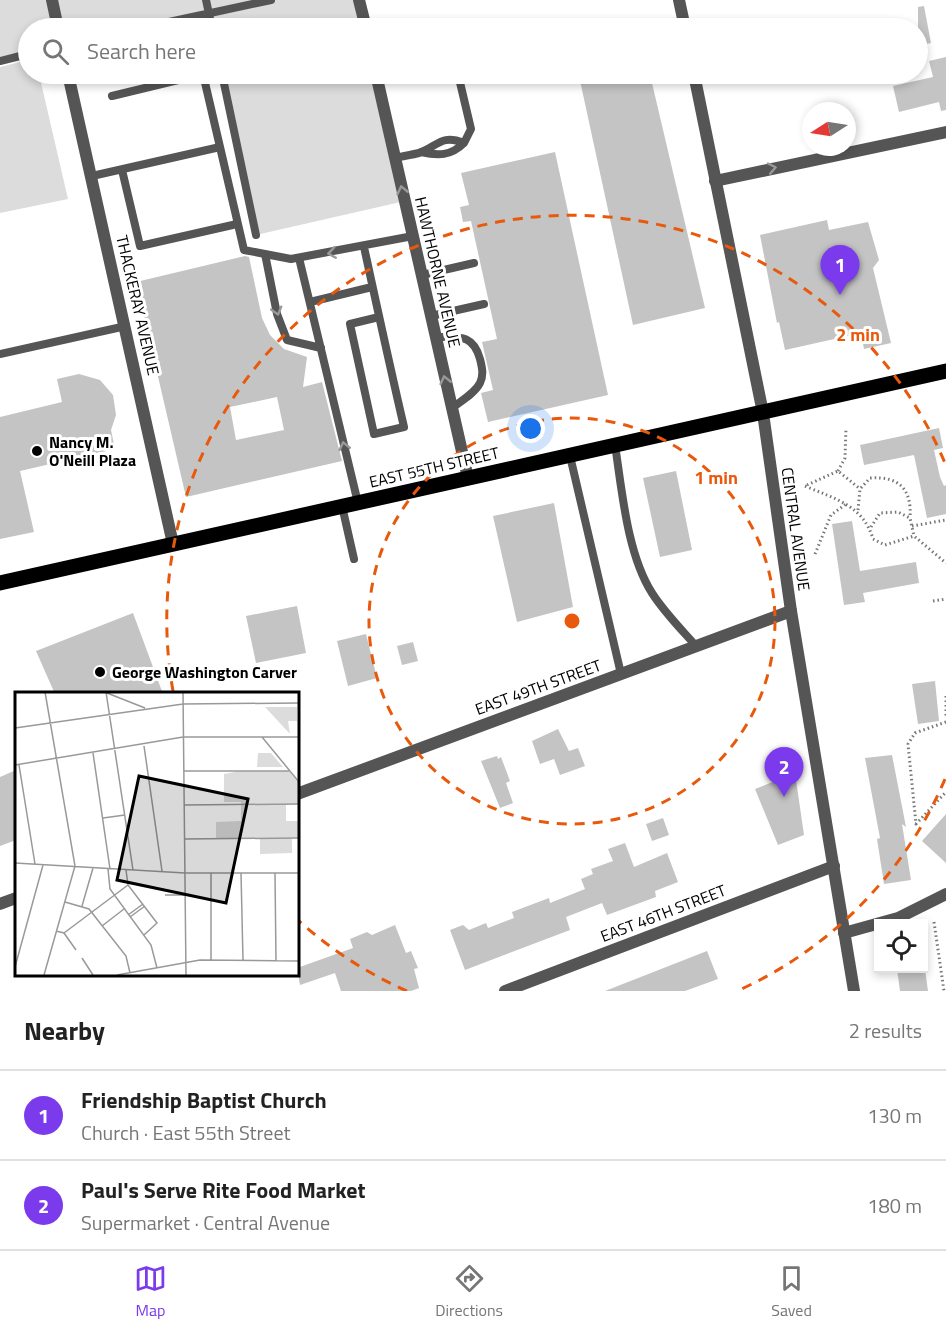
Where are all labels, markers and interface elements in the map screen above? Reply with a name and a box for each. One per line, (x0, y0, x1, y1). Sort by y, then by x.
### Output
search box (18, 18, 928, 84)
text: Search here (87, 34, 196, 68)
icon: search (39, 35, 72, 68)
north arrow (802, 102, 856, 156)
one-way arrow (767, 163, 777, 176)
one-way arrow (397, 185, 410, 195)
street label: HAWTHORNE AVENUE (409, 194, 467, 350)
street label: THACKERAY AVENUE (110, 233, 166, 378)
one-way arrow (327, 246, 336, 258)
pin: 1 (820, 246, 860, 295)
one-way arrow (270, 305, 282, 316)
text: 2 min (836, 321, 880, 348)
one-way arrow (440, 376, 453, 386)
your location (516, 414, 545, 443)
place label: Nancy M. O'Neill Plaza (49, 430, 136, 472)
street label: EAST 55TH STREET (367, 440, 502, 494)
one-way arrow (338, 441, 351, 451)
marker: Nancy M. O'Neill Plaza (30, 444, 44, 458)
text: 1 min (694, 464, 738, 491)
street label: CENTRAL AVENUE (775, 466, 817, 592)
centre of rings (562, 611, 582, 631)
street label: EAST 49TH STREET (472, 653, 605, 721)
place label: George Washington Carver (112, 660, 297, 684)
marker: George Washington Carver (93, 665, 107, 679)
inset map (15, 692, 298, 976)
pin: 2 (764, 748, 804, 797)
street label: EAST 46TH STREET (597, 878, 730, 948)
map controls (874, 919, 928, 973)
button: locate (874, 919, 928, 973)
text: Nearby (24, 1011, 105, 1050)
text: 2 results (849, 1015, 922, 1046)
text: Friendship Baptist Church (81, 1083, 327, 1117)
text: 1 (38, 1100, 49, 1131)
text: 130 m (867, 1100, 922, 1131)
text: Church · East 55th Street (81, 1117, 290, 1148)
text: Paul's Serve Rite Food Market (81, 1173, 366, 1207)
text: 2 (38, 1190, 49, 1221)
text: 180 m (867, 1190, 922, 1221)
text: Supermarket · Central Avenue (81, 1207, 330, 1238)
tab: Map (134, 1262, 167, 1322)
tab: Directions (435, 1262, 503, 1322)
tab: Saved (771, 1262, 812, 1322)

